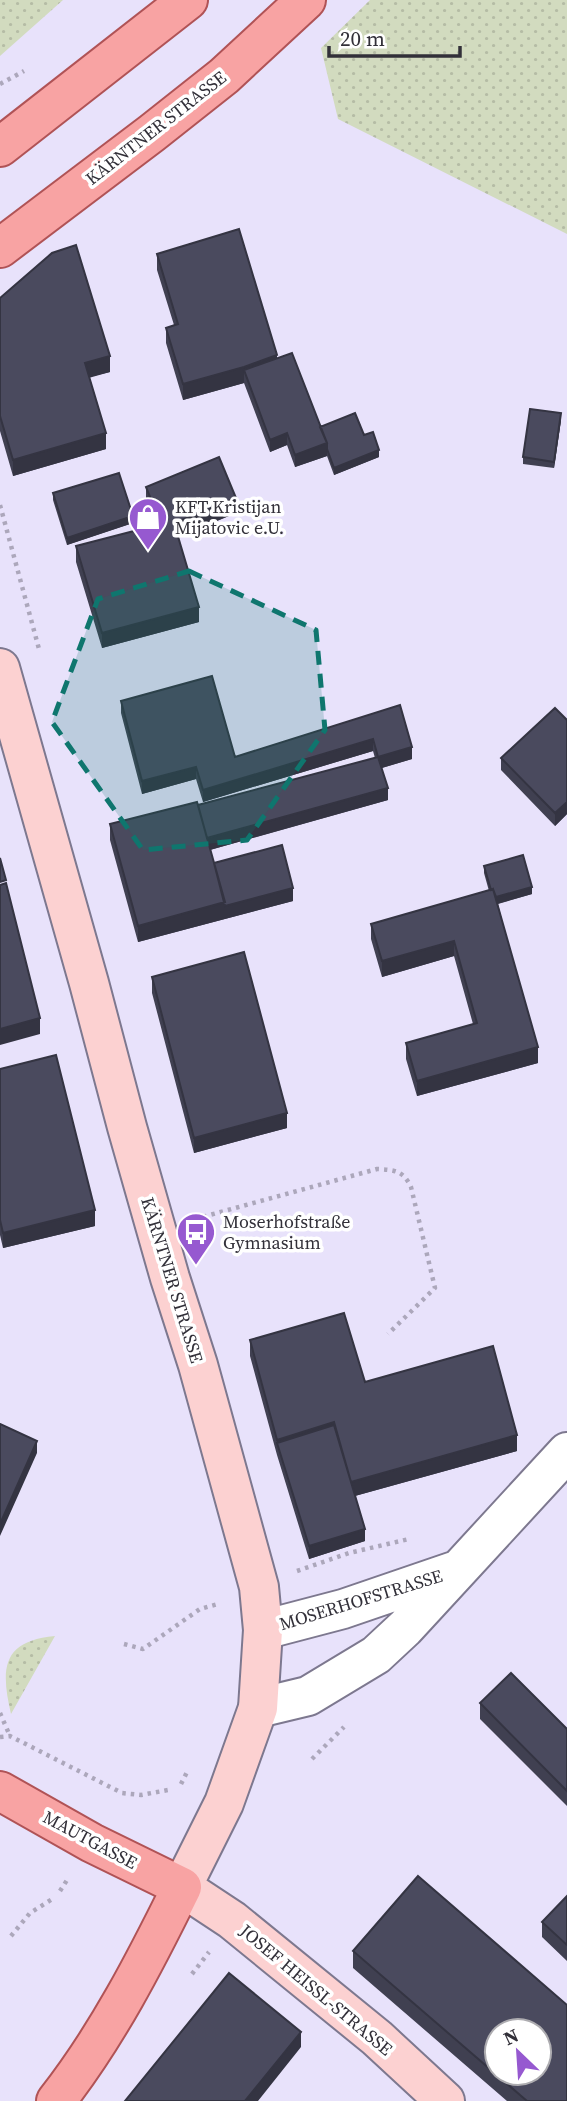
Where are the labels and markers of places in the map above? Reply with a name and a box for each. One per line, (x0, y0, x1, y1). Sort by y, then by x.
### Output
place label: KFT Kristijan Mijatovic e.U. (175, 494, 284, 540)
shop icon: KFT Kristijan Mijatovic e.U. (127, 496, 169, 551)
place label: Moserhofstraße Gymnasium (223, 1209, 350, 1255)
bus stop icon: Moserhofstraße Gymnasium (175, 1211, 217, 1266)

